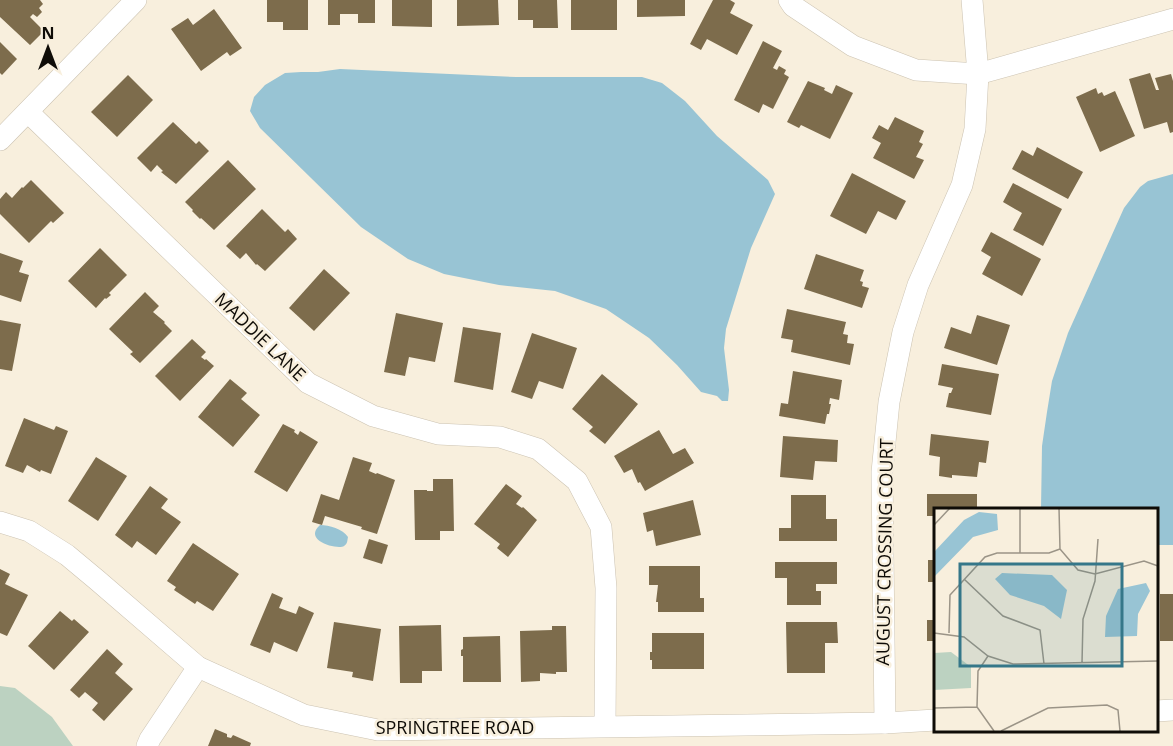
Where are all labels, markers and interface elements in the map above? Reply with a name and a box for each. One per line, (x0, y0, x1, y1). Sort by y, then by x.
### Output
north arrow (18, 18, 78, 78)
text: N (41, 22, 55, 44)
street label: MADDIE LANE (210, 287, 311, 386)
street label: AUGUST CROSSING COURT (870, 438, 898, 666)
inset map (934, 508, 1158, 731)
street label: SPRINGTREE ROAD (376, 715, 534, 739)

